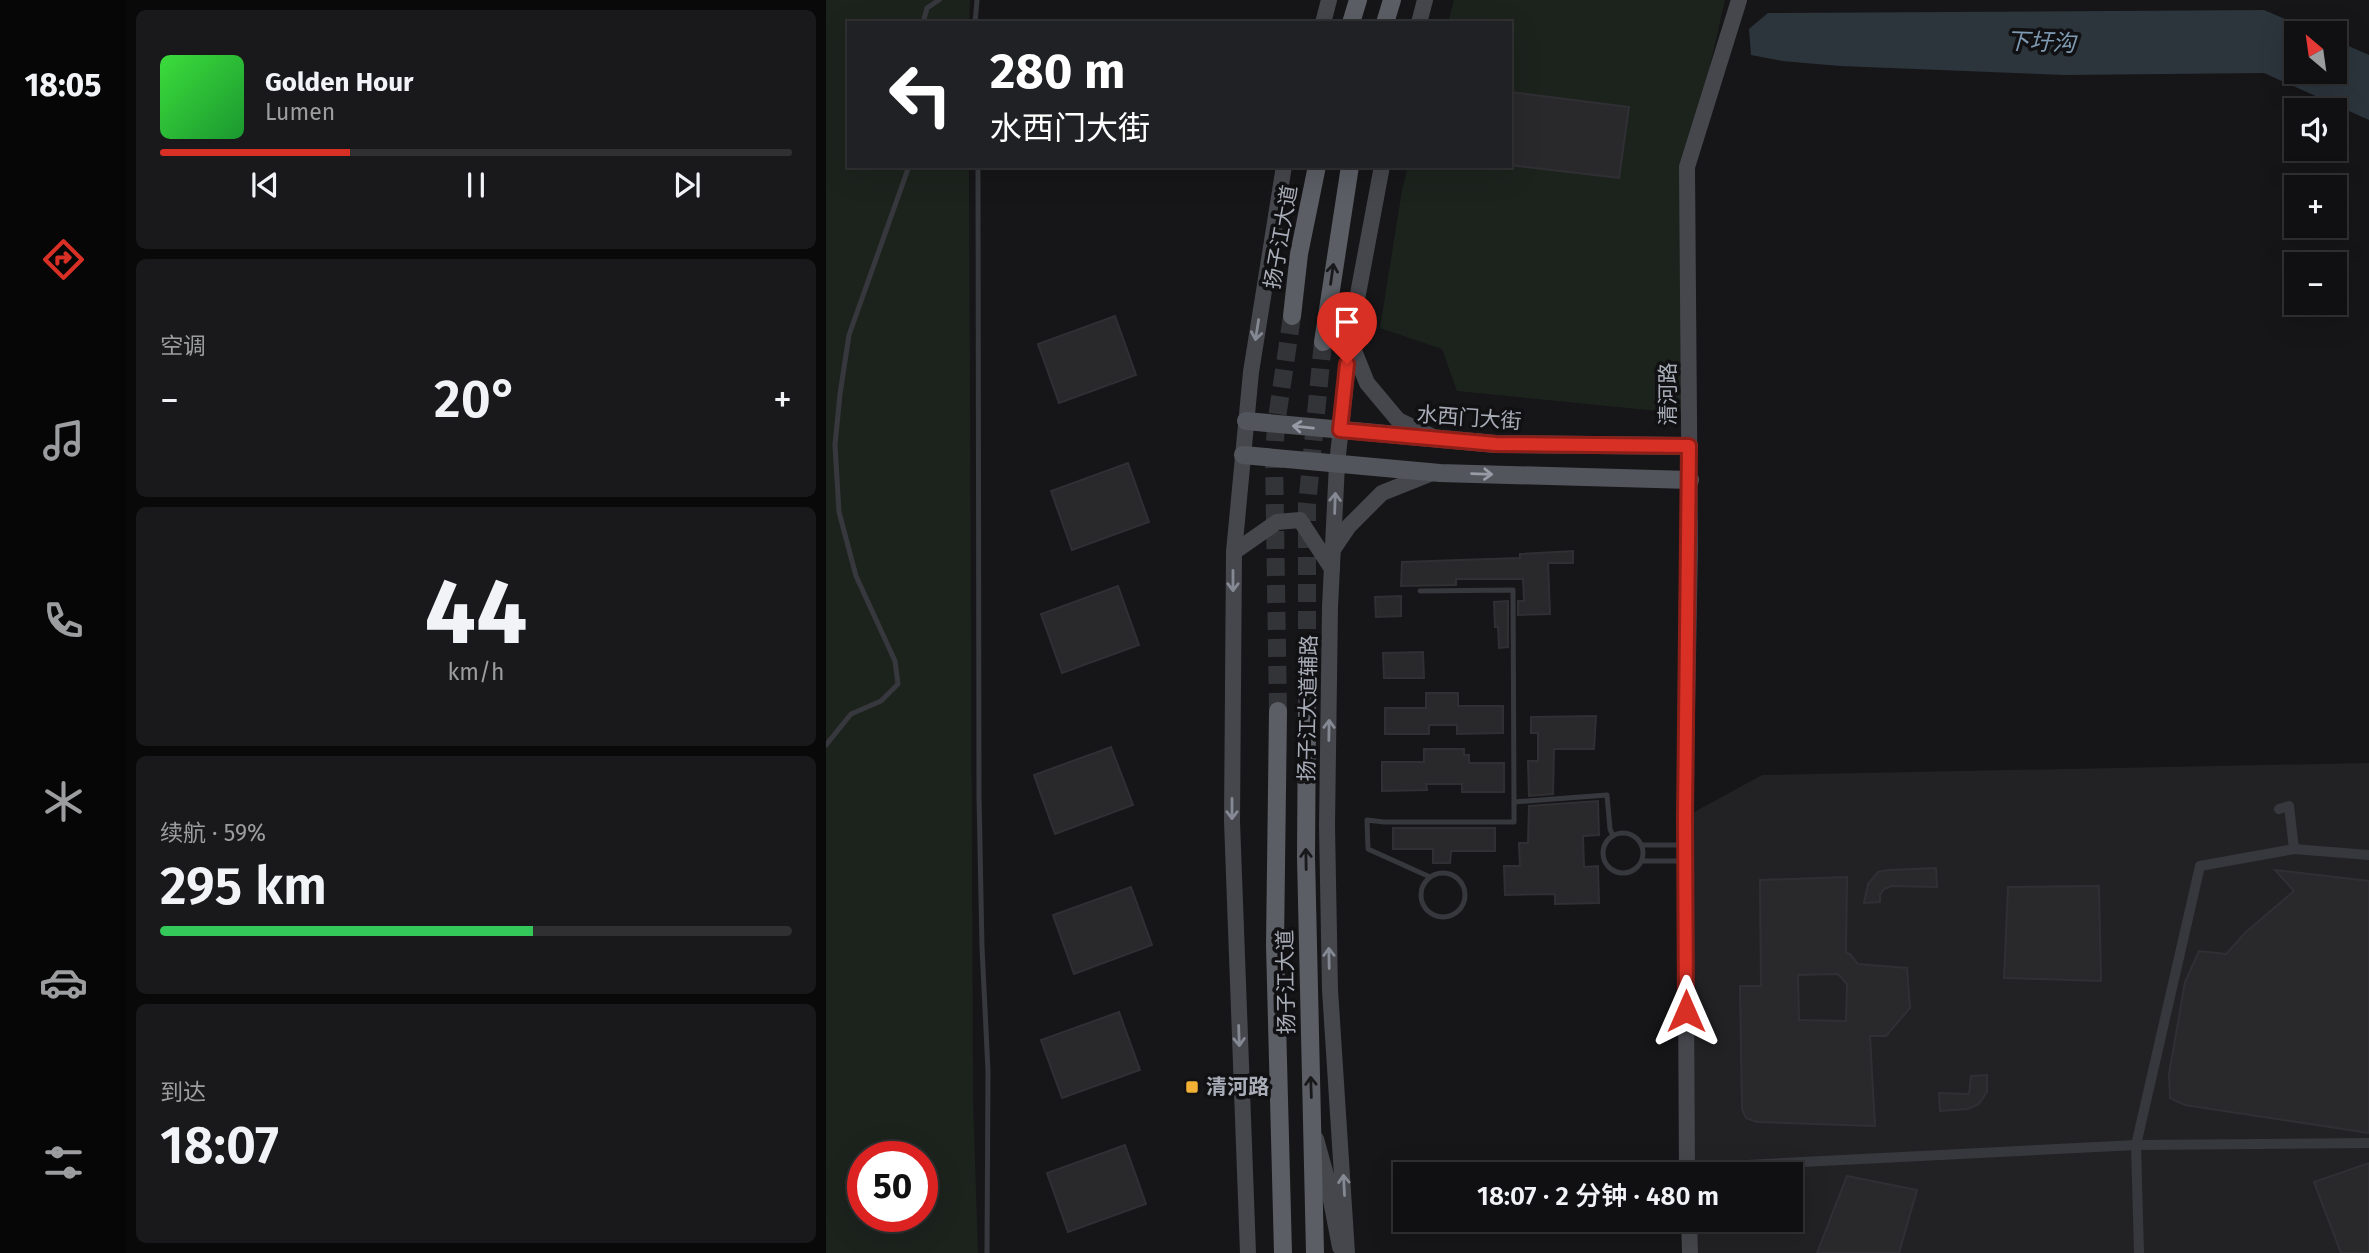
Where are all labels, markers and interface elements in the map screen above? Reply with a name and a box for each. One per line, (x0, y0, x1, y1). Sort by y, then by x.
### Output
north arrow (2284, 21, 2347, 84)
map controls (2284, 21, 2347, 315)
water label: 下圩沟 (2006, 27, 2079, 57)
text: 280 m (990, 42, 1126, 101)
icon: left (875, 49, 966, 140)
text: 18:05 (25, 66, 102, 104)
text: Golden Hour (265, 67, 413, 98)
text: Lumen (265, 98, 335, 126)
button: sound (2284, 98, 2347, 161)
text: 水西门大街 (990, 109, 1150, 147)
icon: previous (246, 166, 284, 204)
icon: pause (457, 166, 495, 204)
icon: next (668, 166, 706, 204)
button: + (2284, 175, 2347, 238)
street label: 扬子江大道 (1259, 183, 1303, 291)
icon: directions (39, 235, 88, 284)
button: − (2284, 252, 2347, 315)
one-way arrow (1326, 263, 1339, 286)
pin (1317, 292, 1377, 364)
icon: arrive (1328, 303, 1366, 341)
one-way arrow (1250, 318, 1263, 341)
text: 空调 (160, 332, 206, 360)
street label: 清河路 (1655, 363, 1681, 426)
text: 20° (434, 368, 518, 431)
text: − (160, 377, 179, 423)
text: + (773, 377, 792, 423)
street label: 水西门大街 (1416, 401, 1522, 435)
icon: music (39, 416, 88, 465)
one-way arrow (1292, 420, 1315, 433)
one-way arrow (1470, 468, 1493, 481)
one-way arrow (1328, 492, 1341, 515)
text: 44 (425, 558, 527, 667)
one-way arrow (1227, 569, 1240, 592)
icon: phone (39, 596, 88, 645)
street label: 扬子江大道辅路 (1294, 634, 1322, 782)
text: km/h (448, 658, 504, 686)
one-way arrow (1322, 719, 1335, 742)
icon: climate (39, 777, 88, 826)
one-way arrow (1225, 797, 1239, 820)
text: 续航 · 59% (160, 819, 266, 847)
one-way arrow (1299, 848, 1313, 871)
text: 295 km (160, 855, 327, 918)
street label: 扬子江大道 (1272, 929, 1300, 1035)
one-way arrow (1322, 947, 1336, 970)
icon: car (39, 958, 88, 1007)
position arrow (1649, 974, 1723, 1048)
one-way arrow (1232, 1024, 1245, 1047)
place label: 清河路 (1206, 1074, 1269, 1100)
one-way arrow (1305, 1076, 1318, 1099)
text: 到达 (160, 1078, 206, 1106)
marker: 清河路 (1184, 1079, 1200, 1095)
text: 18:07 (160, 1114, 279, 1177)
icon: filters (39, 1138, 88, 1187)
speed limit sign: 50 (847, 1141, 938, 1232)
one-way arrow (1337, 1174, 1350, 1197)
text: 18:07 · 2 分钟 · 480 m (1477, 1181, 1719, 1212)

